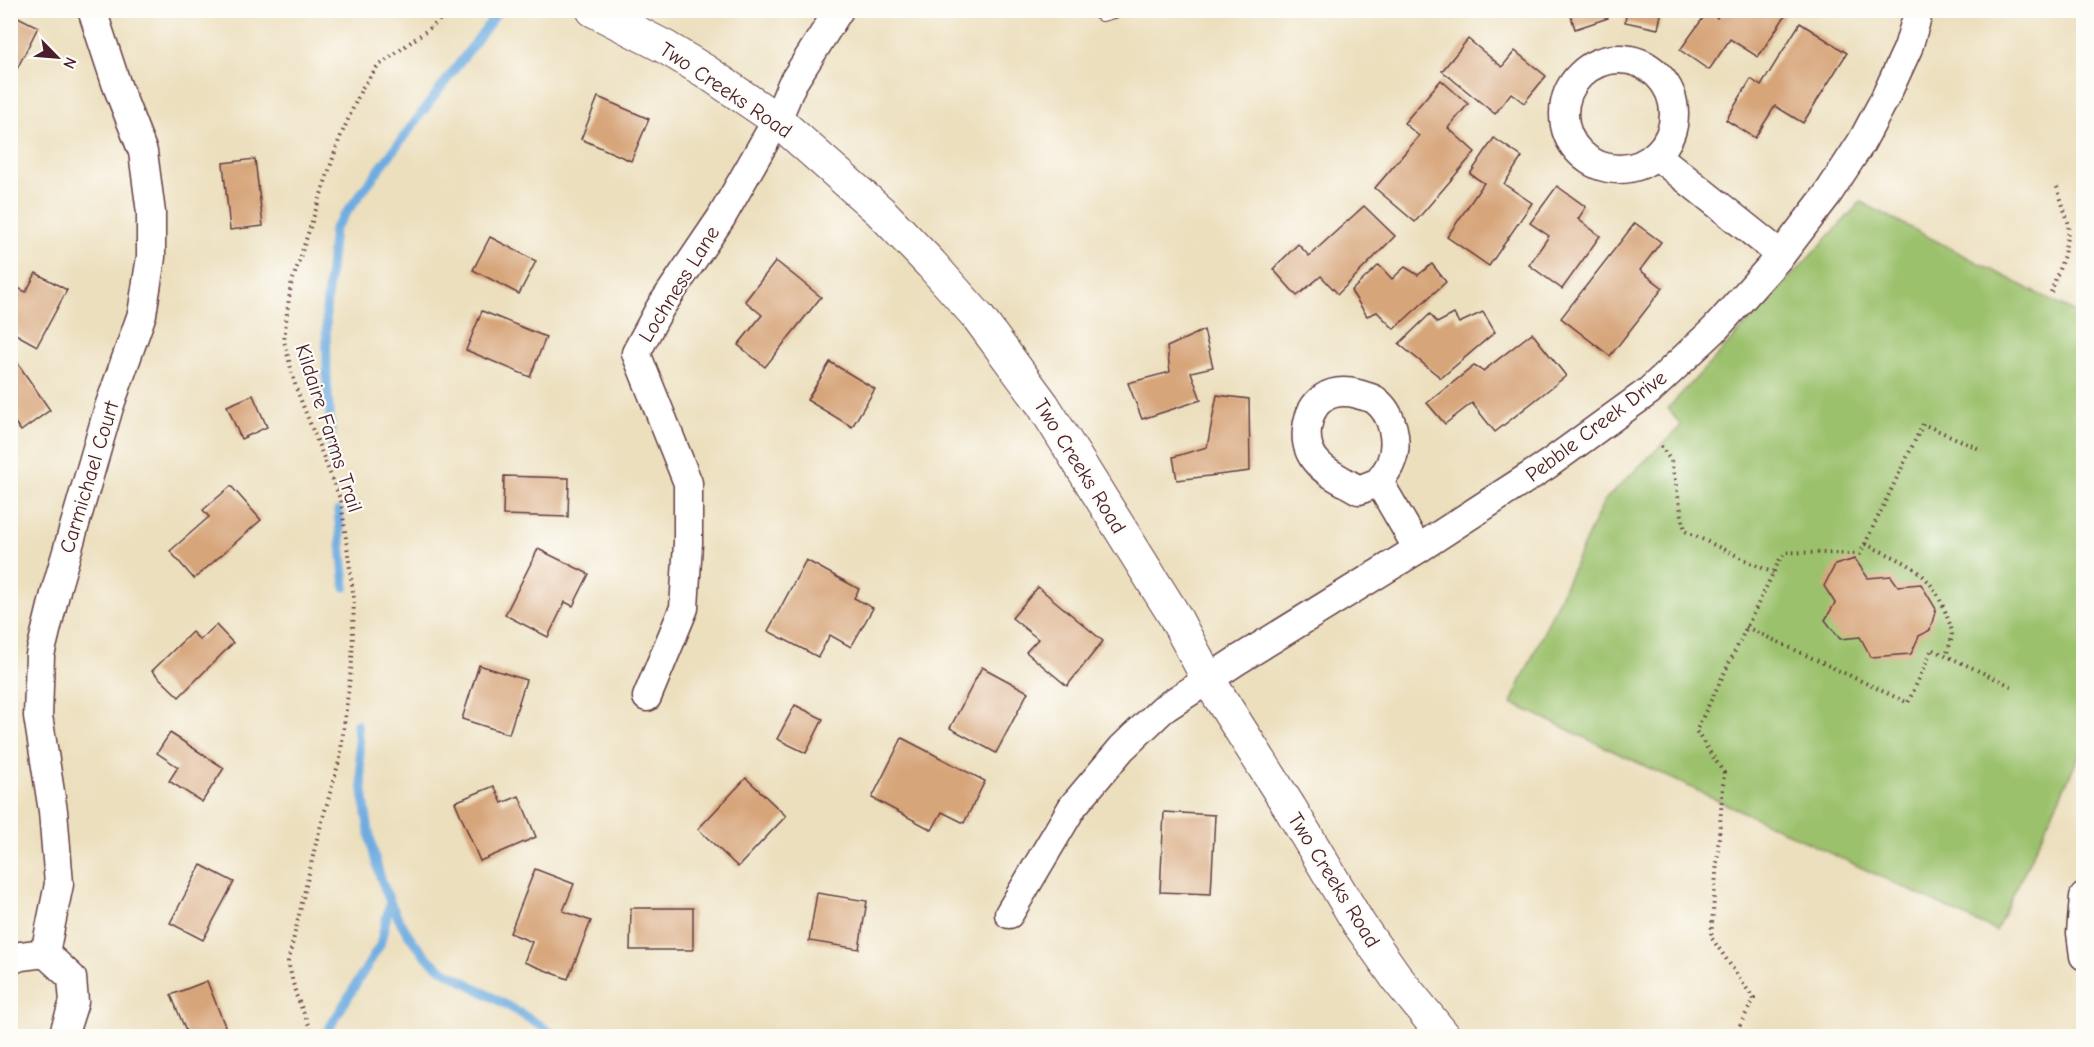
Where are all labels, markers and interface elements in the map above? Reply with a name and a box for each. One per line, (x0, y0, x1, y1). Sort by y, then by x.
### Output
north arrow (27, 27, 87, 87)
street label: Two Creeks Road (655, 37, 797, 143)
text: N (59, 54, 80, 71)
street label: Lochness Lane (634, 222, 724, 346)
street label: Kildaire Farms Trail (290, 341, 368, 515)
street label: Pebble Creek Drive (1521, 365, 1671, 487)
street label: Two Creeks Road (1029, 394, 1131, 538)
street label: Carmichael Court (54, 397, 124, 556)
street label: Two Creeks Road (1283, 808, 1385, 952)

